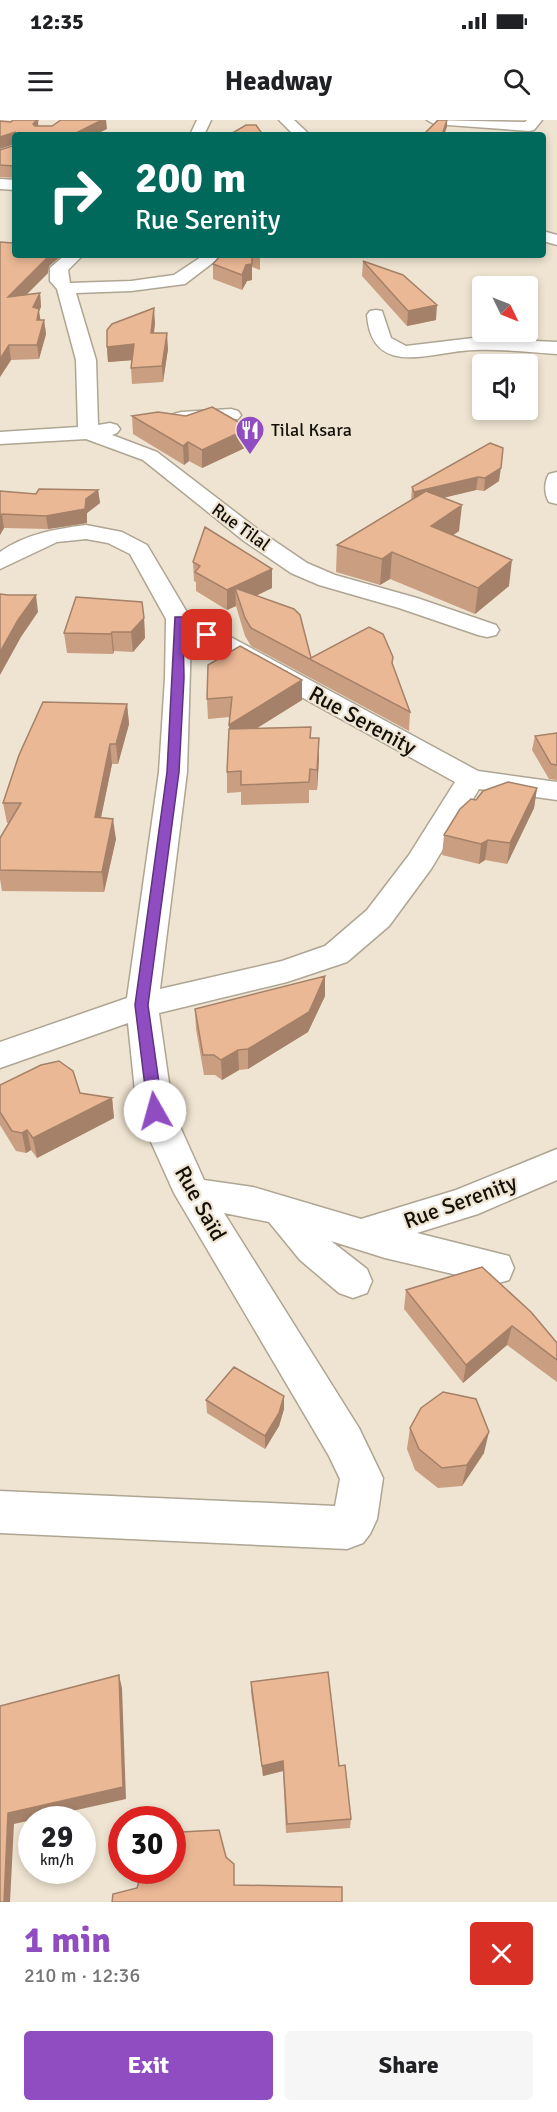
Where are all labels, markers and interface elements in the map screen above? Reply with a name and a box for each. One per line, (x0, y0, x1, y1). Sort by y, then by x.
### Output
text: 12:35 (30, 8, 84, 35)
icon: menu (24, 65, 57, 98)
text: Headway (225, 65, 332, 98)
icon: search (500, 65, 533, 98)
text: 200 m (135, 153, 246, 204)
icon: right (36, 156, 114, 234)
text: Rue Serenity (135, 204, 280, 237)
north arrow (472, 276, 538, 342)
map controls (472, 276, 538, 420)
button: sound (472, 354, 538, 420)
restaurant icon: Tilal Ksara (234, 414, 266, 456)
place label: Tilal Ksara (271, 419, 352, 441)
street label: Rue Tilal (208, 499, 274, 555)
pin (181, 609, 232, 660)
icon: arrive (190, 618, 223, 651)
street label: Rue Serenity (304, 680, 422, 761)
position arrow (123, 1079, 187, 1143)
street label: Rue Saïd (169, 1161, 232, 1245)
street label: Rue Serenity (400, 1168, 521, 1234)
speed limit sign: 30 (108, 1806, 186, 1884)
text: 29 (41, 1819, 73, 1856)
text: km/h (40, 1851, 74, 1869)
text: 1 min (24, 1918, 111, 1963)
button: close (470, 1922, 533, 1985)
text: 210 m · 12:36 (24, 1963, 140, 1988)
button: Exit (24, 2031, 273, 2100)
button: Share (285, 2031, 533, 2100)

